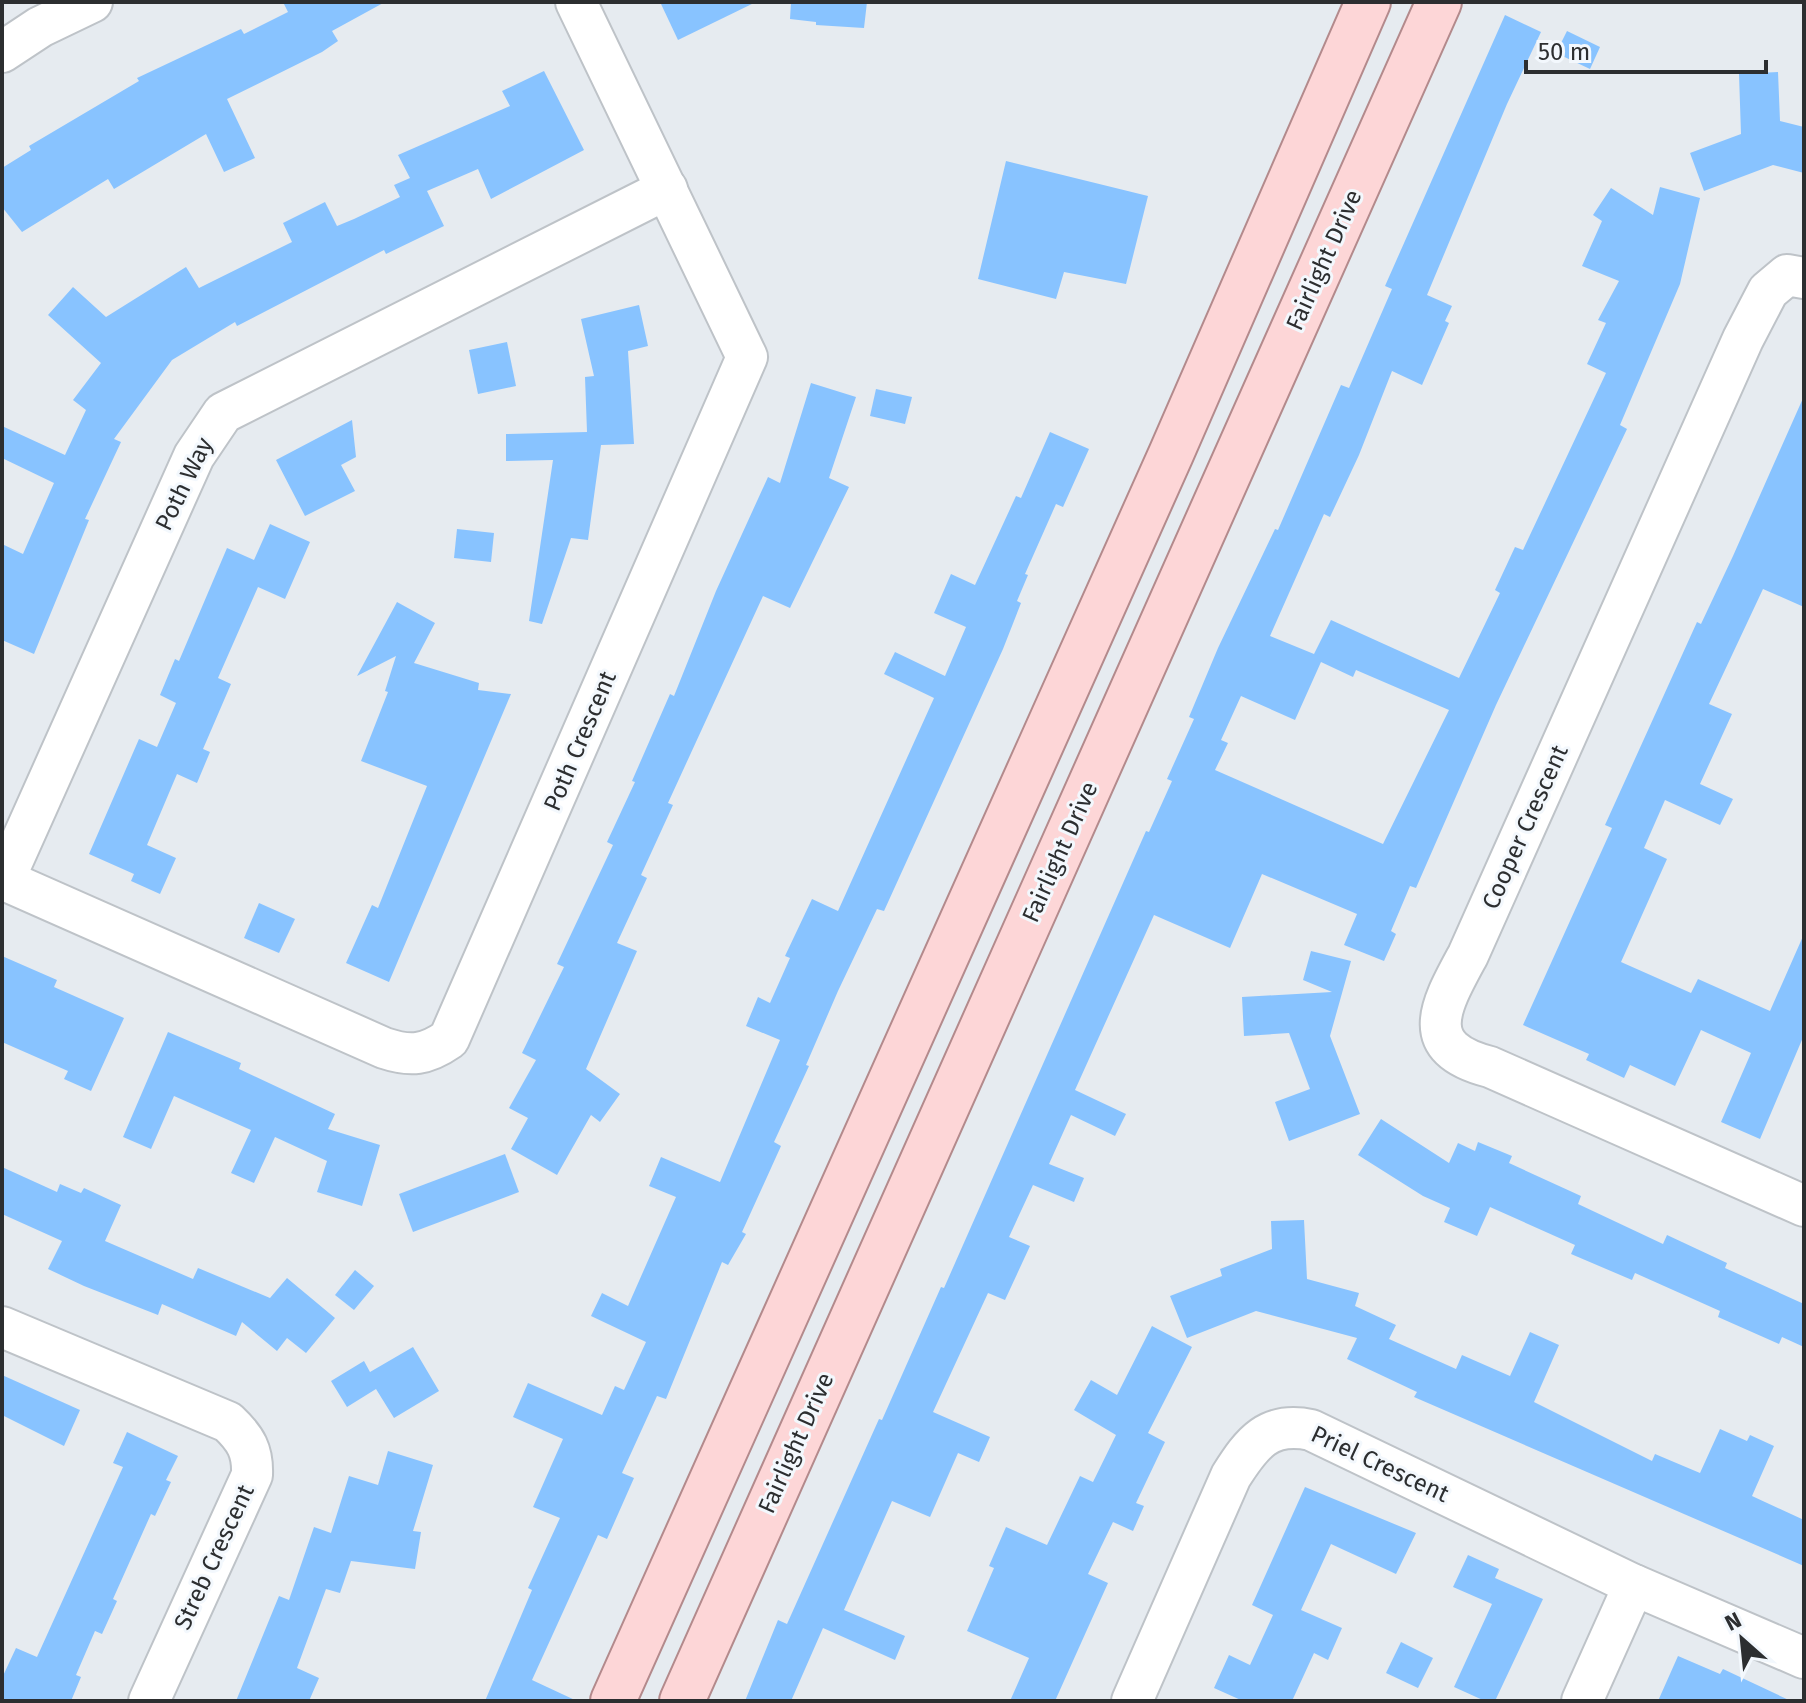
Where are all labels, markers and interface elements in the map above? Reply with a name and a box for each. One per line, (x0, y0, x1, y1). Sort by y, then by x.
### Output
scale bar (1526, 24, 1766, 74)
text: 50 m (1538, 38, 1590, 66)
street label: Fairlight Drive (1280, 185, 1368, 335)
street label: Poth Way (150, 433, 219, 535)
street label: Poth Crescent (538, 667, 622, 815)
street label: Cooper Crescent (1476, 740, 1574, 913)
street label: Fairlight Drive (1016, 777, 1104, 927)
street label: Fairlight Drive (752, 1368, 840, 1518)
street label: Priel Crescent (1307, 1420, 1454, 1508)
street label: Streb Crescent (168, 1480, 260, 1634)
north arrow (1702, 1599, 1782, 1679)
text: N (1721, 1606, 1746, 1637)

